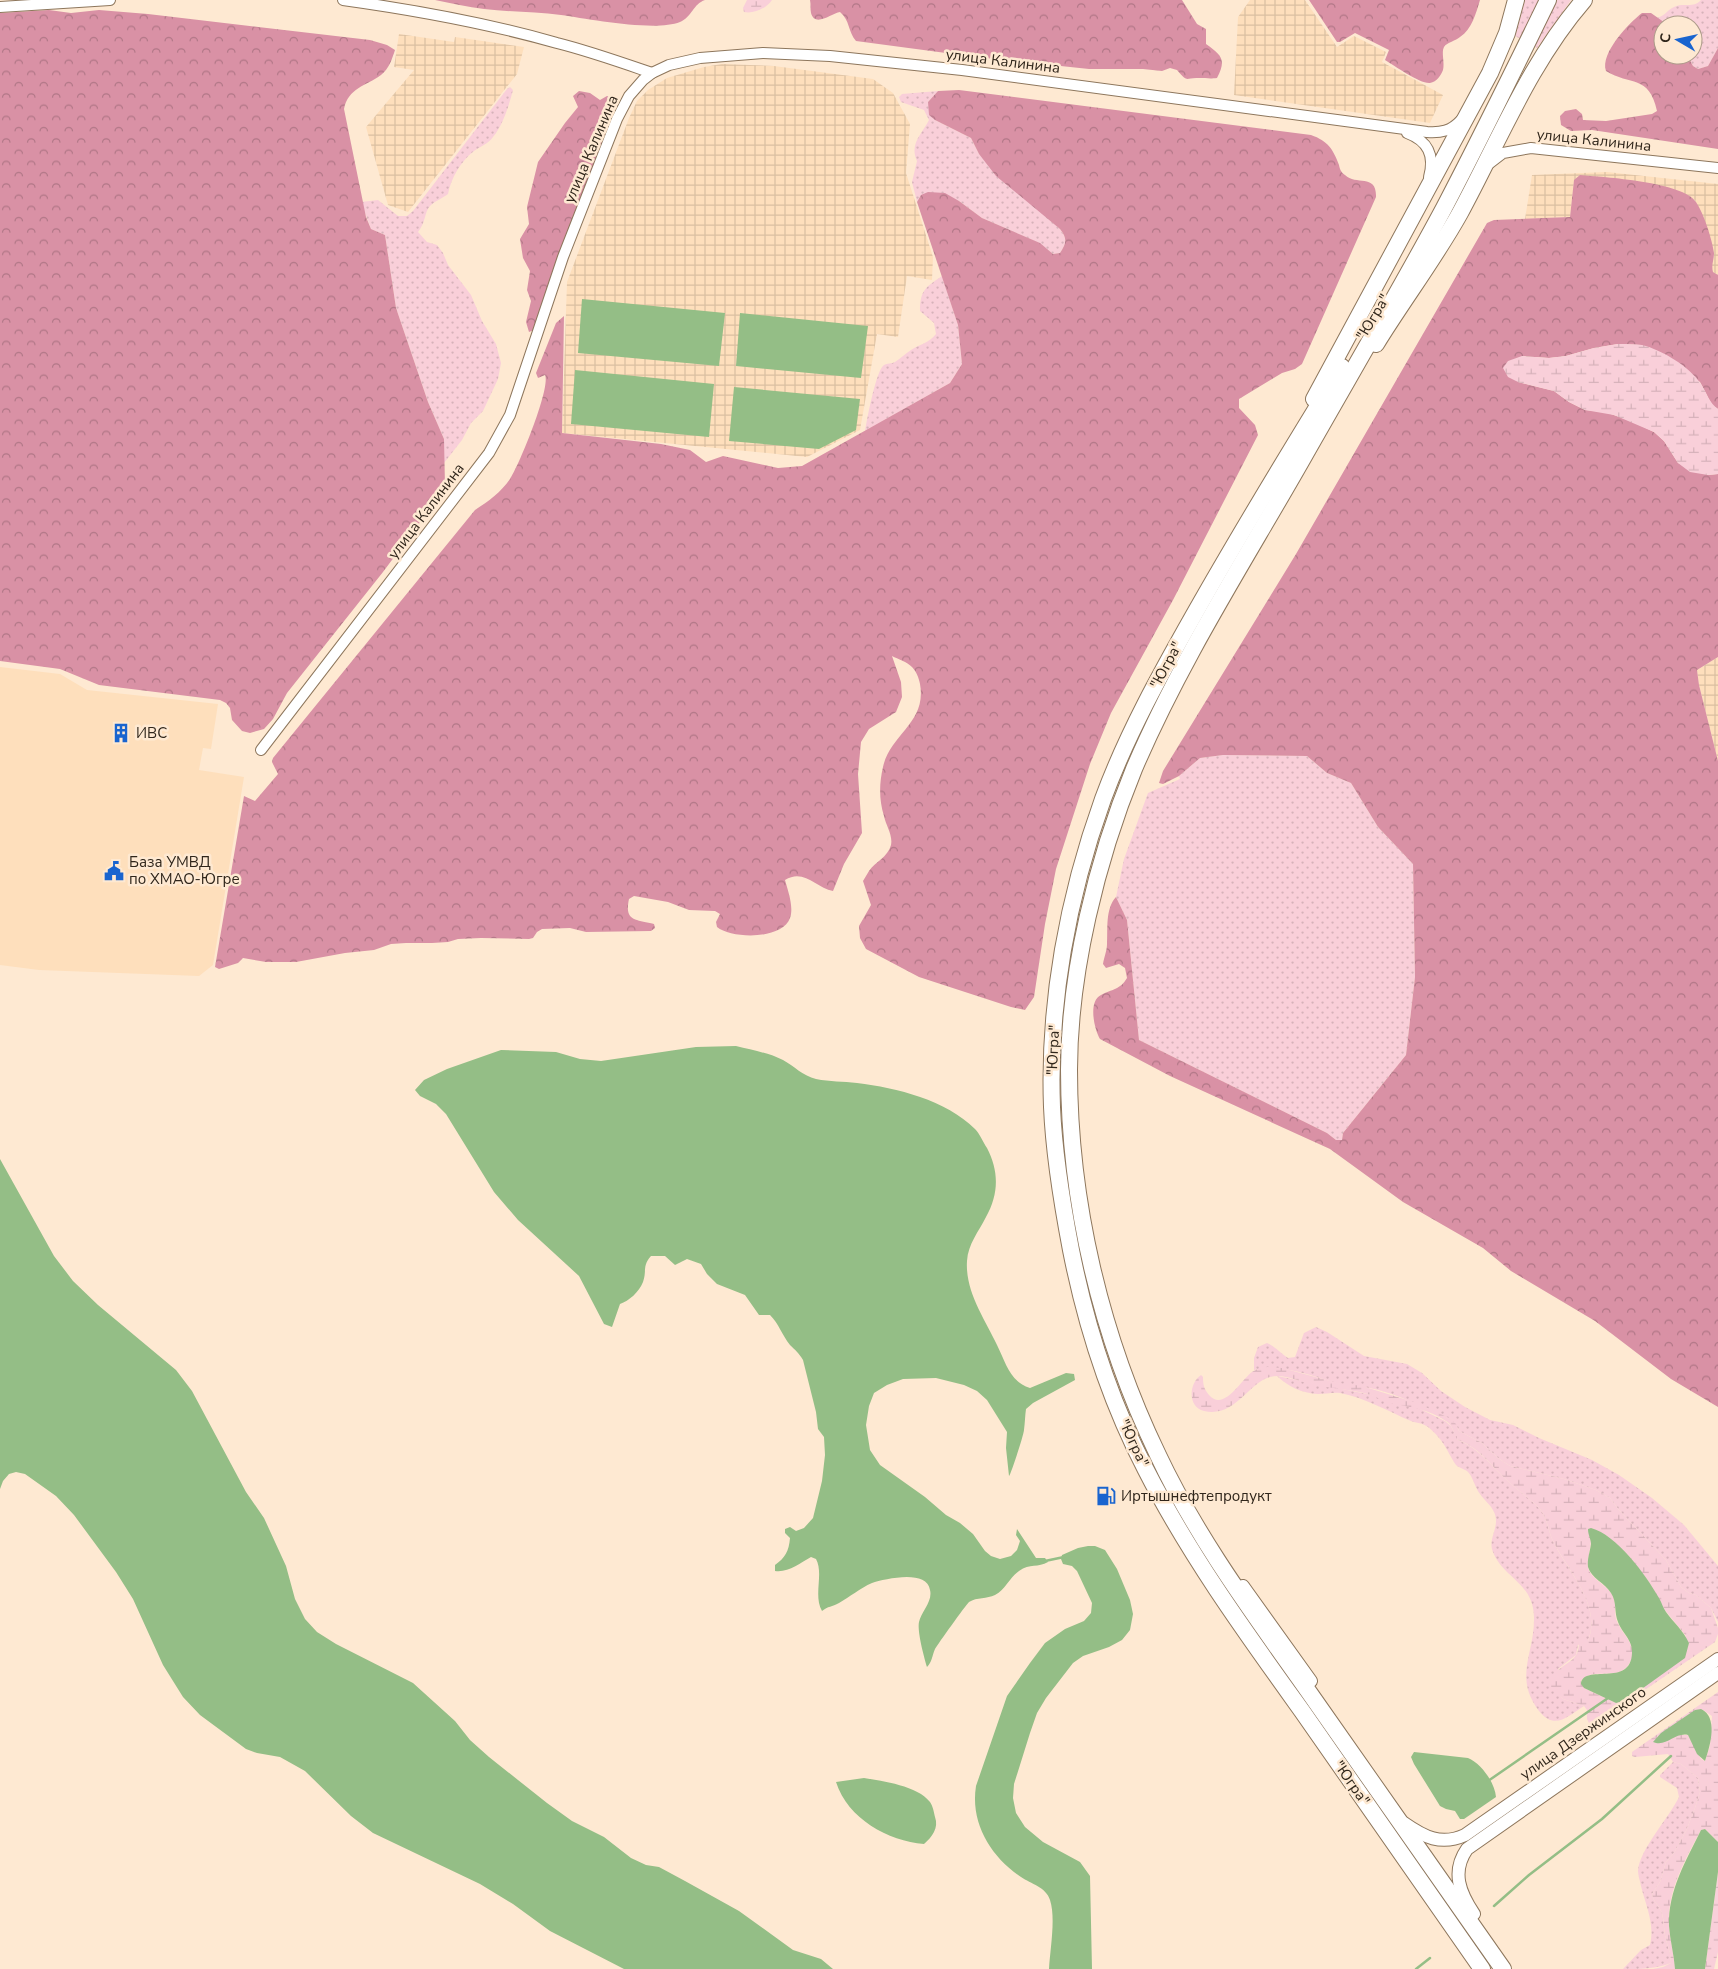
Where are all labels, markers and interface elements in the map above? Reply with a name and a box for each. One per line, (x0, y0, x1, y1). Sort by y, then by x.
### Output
north arrow (1653, 15, 1703, 65)
text: С (1656, 31, 1676, 44)
street label: улица Калинина (945, 44, 1061, 78)
street label: улица Калинина (559, 92, 623, 206)
street label: улица Калинина (1536, 124, 1652, 156)
street label: "Югра" (1351, 290, 1395, 344)
street label: улица Калинина (383, 459, 469, 563)
street label: "Югра" (1145, 638, 1187, 692)
building icon: ИВС (110, 722, 132, 744)
place label: ИВС (136, 723, 167, 743)
place label: База УМВД по ХМАО-Югре (129, 852, 240, 889)
public building icon: База УМВД по ХМАО-Югре (103, 860, 125, 882)
street label: "Югра" (1042, 1024, 1064, 1076)
street label: "Югра" (1114, 1416, 1154, 1470)
fuel station icon: Иртышнефтепродукт (1095, 1485, 1117, 1507)
place label: Иртышнефтепродукт (1121, 1486, 1272, 1506)
street label: улица Дзержинского (1516, 1682, 1650, 1784)
street label: "Югра" (1329, 1757, 1375, 1809)

